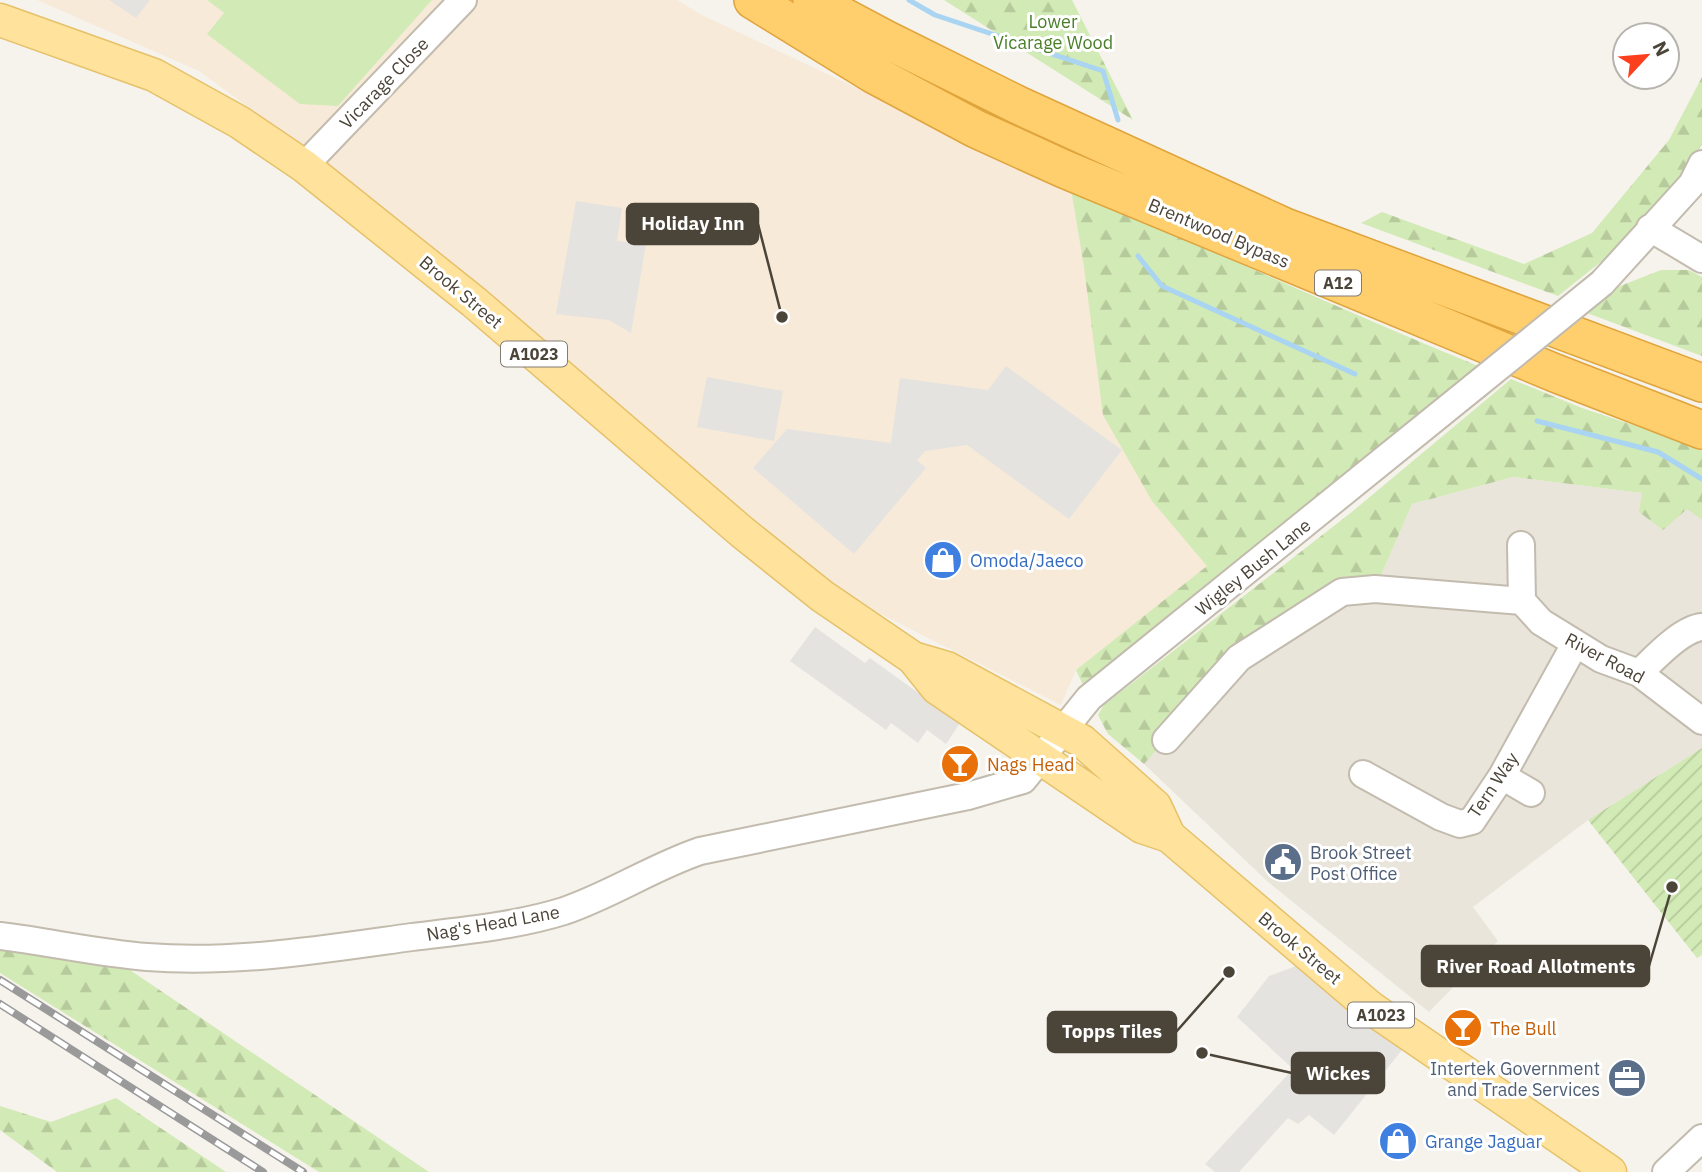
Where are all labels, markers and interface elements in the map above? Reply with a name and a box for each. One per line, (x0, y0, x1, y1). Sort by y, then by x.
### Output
park label: Lower Vicarage Wood (993, 10, 1113, 54)
north arrow (1611, 21, 1681, 91)
street label: Vicarage Close (335, 32, 434, 134)
text: N (1647, 37, 1675, 60)
street label: Brentwood Bypass (1145, 193, 1293, 273)
callout: Holiday Inn (627, 204, 758, 244)
text: Holiday Inn (641, 211, 745, 235)
street label: Brook Street (415, 251, 507, 333)
road number: A12 (1315, 270, 1361, 296)
road number: A1023 (501, 342, 567, 366)
street label: Wigley Bush Lane (1191, 513, 1315, 621)
shop icon: Omoda/Jaeco (922, 539, 964, 581)
place label: Omoda/Jaeco (970, 549, 1084, 572)
street label: River Road (1561, 627, 1649, 689)
bar icon: Nags Head (939, 743, 981, 785)
street label: Tern Way (1463, 748, 1523, 822)
place label: Nags Head (987, 753, 1075, 776)
public building icon: Brook Street Post Office (1262, 841, 1304, 883)
place label: Brook Street Post Office (1310, 841, 1412, 885)
street label: Nag's Head Lane (425, 900, 562, 946)
street label: Brook Street (1254, 907, 1346, 989)
callout: River Road Allotments (1422, 946, 1649, 986)
text: River Road Allotments (1436, 954, 1636, 978)
road number: A1023 (1348, 1002, 1414, 1028)
bar icon: The Bull (1442, 1007, 1484, 1049)
callout: Topps Tiles (1048, 1012, 1176, 1052)
place label: The Bull (1490, 1017, 1556, 1040)
text: Topps Tiles (1062, 1019, 1162, 1043)
callout: Wickes (1292, 1053, 1384, 1093)
place label: Intertek Government and Trade Services (1430, 1057, 1600, 1101)
office icon: Intertek Government and Trade Services (1606, 1057, 1648, 1099)
text: Wickes (1306, 1061, 1370, 1085)
shop icon: Grange Jaguar (1377, 1120, 1419, 1162)
place label: Grange Jaguar (1425, 1130, 1542, 1153)

